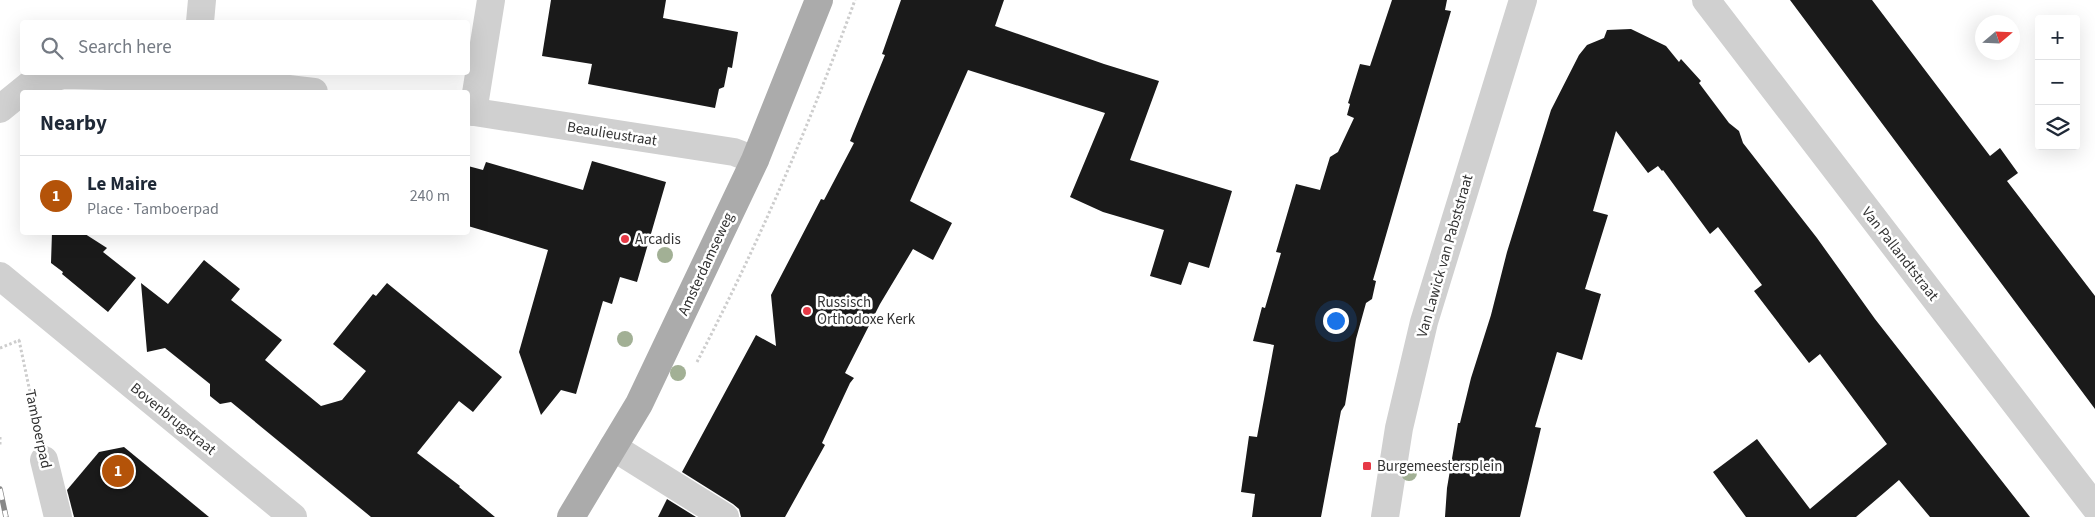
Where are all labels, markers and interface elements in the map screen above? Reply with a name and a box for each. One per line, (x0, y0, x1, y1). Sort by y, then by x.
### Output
north arrow (1975, 15, 2020, 60)
map controls (2035, 15, 2080, 150)
button: + (2035, 15, 2080, 60)
search box (20, 20, 470, 75)
icon: search (38, 34, 66, 62)
text: Search here (78, 34, 172, 61)
button: − (2035, 60, 2080, 105)
button: layers (2035, 105, 2080, 150)
text: Nearby (40, 108, 107, 138)
street label: Beaulieustraat (566, 117, 658, 151)
text: Le Maire (87, 171, 157, 198)
street label: Van Lawick van Pabststraat (1412, 172, 1478, 340)
text: 1 (52, 185, 60, 207)
text: 240 m (410, 185, 450, 207)
text: Place · Tamboerpad (87, 198, 219, 220)
street label: Van Pallandtstraat (1857, 203, 1943, 305)
street label: Amsterdamseweg (673, 209, 739, 319)
place label: Arcadis (635, 229, 681, 250)
marker: Arcadis (619, 233, 631, 245)
place label: Russisch Orthodoxe Kerk (817, 292, 916, 330)
marker: Russisch Orthodoxe Kerk (801, 305, 813, 317)
your location (1323, 308, 1349, 334)
street label: Bovenbrugstraat (126, 378, 220, 460)
street label: Tamboerpad (19, 388, 57, 470)
pin: 1 (102, 452, 134, 490)
place label: Burgemeestersplein (1377, 456, 1502, 477)
marker: Burgemeestersplein (1361, 460, 1373, 472)

